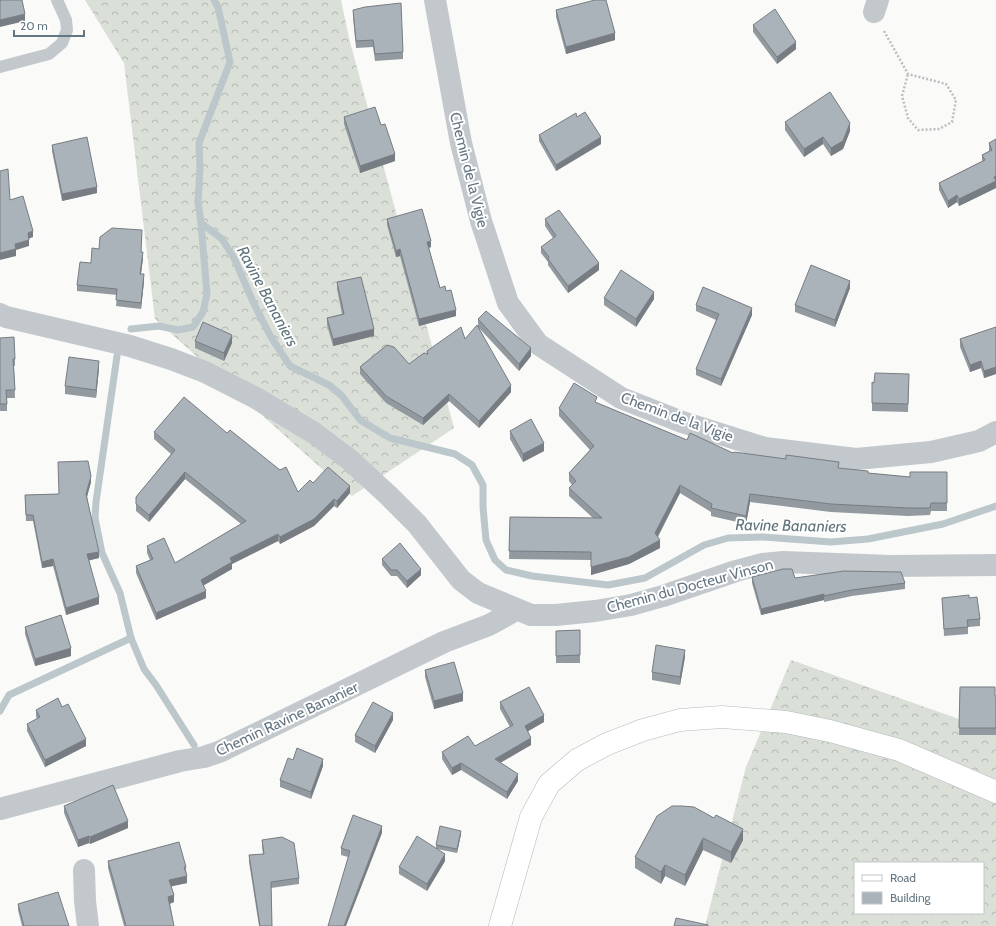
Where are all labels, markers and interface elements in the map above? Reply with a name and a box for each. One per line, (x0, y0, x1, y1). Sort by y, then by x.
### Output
scale bar (14, 12, 84, 38)
text: 20 m (20, 18, 48, 33)
street label: Chemin de la Vigie (446, 110, 492, 230)
water label: Ravine Bananiers (233, 243, 302, 350)
street label: Chemin de la Vigie (618, 388, 736, 446)
water label: Ravine Bananiers (735, 515, 847, 536)
street label: Chemin du Docteur Vinson (605, 555, 775, 617)
street label: Chemin Ravine Bananier (213, 678, 361, 760)
legend (854, 862, 984, 914)
text: Road (890, 870, 916, 885)
text: Building (890, 890, 932, 905)

